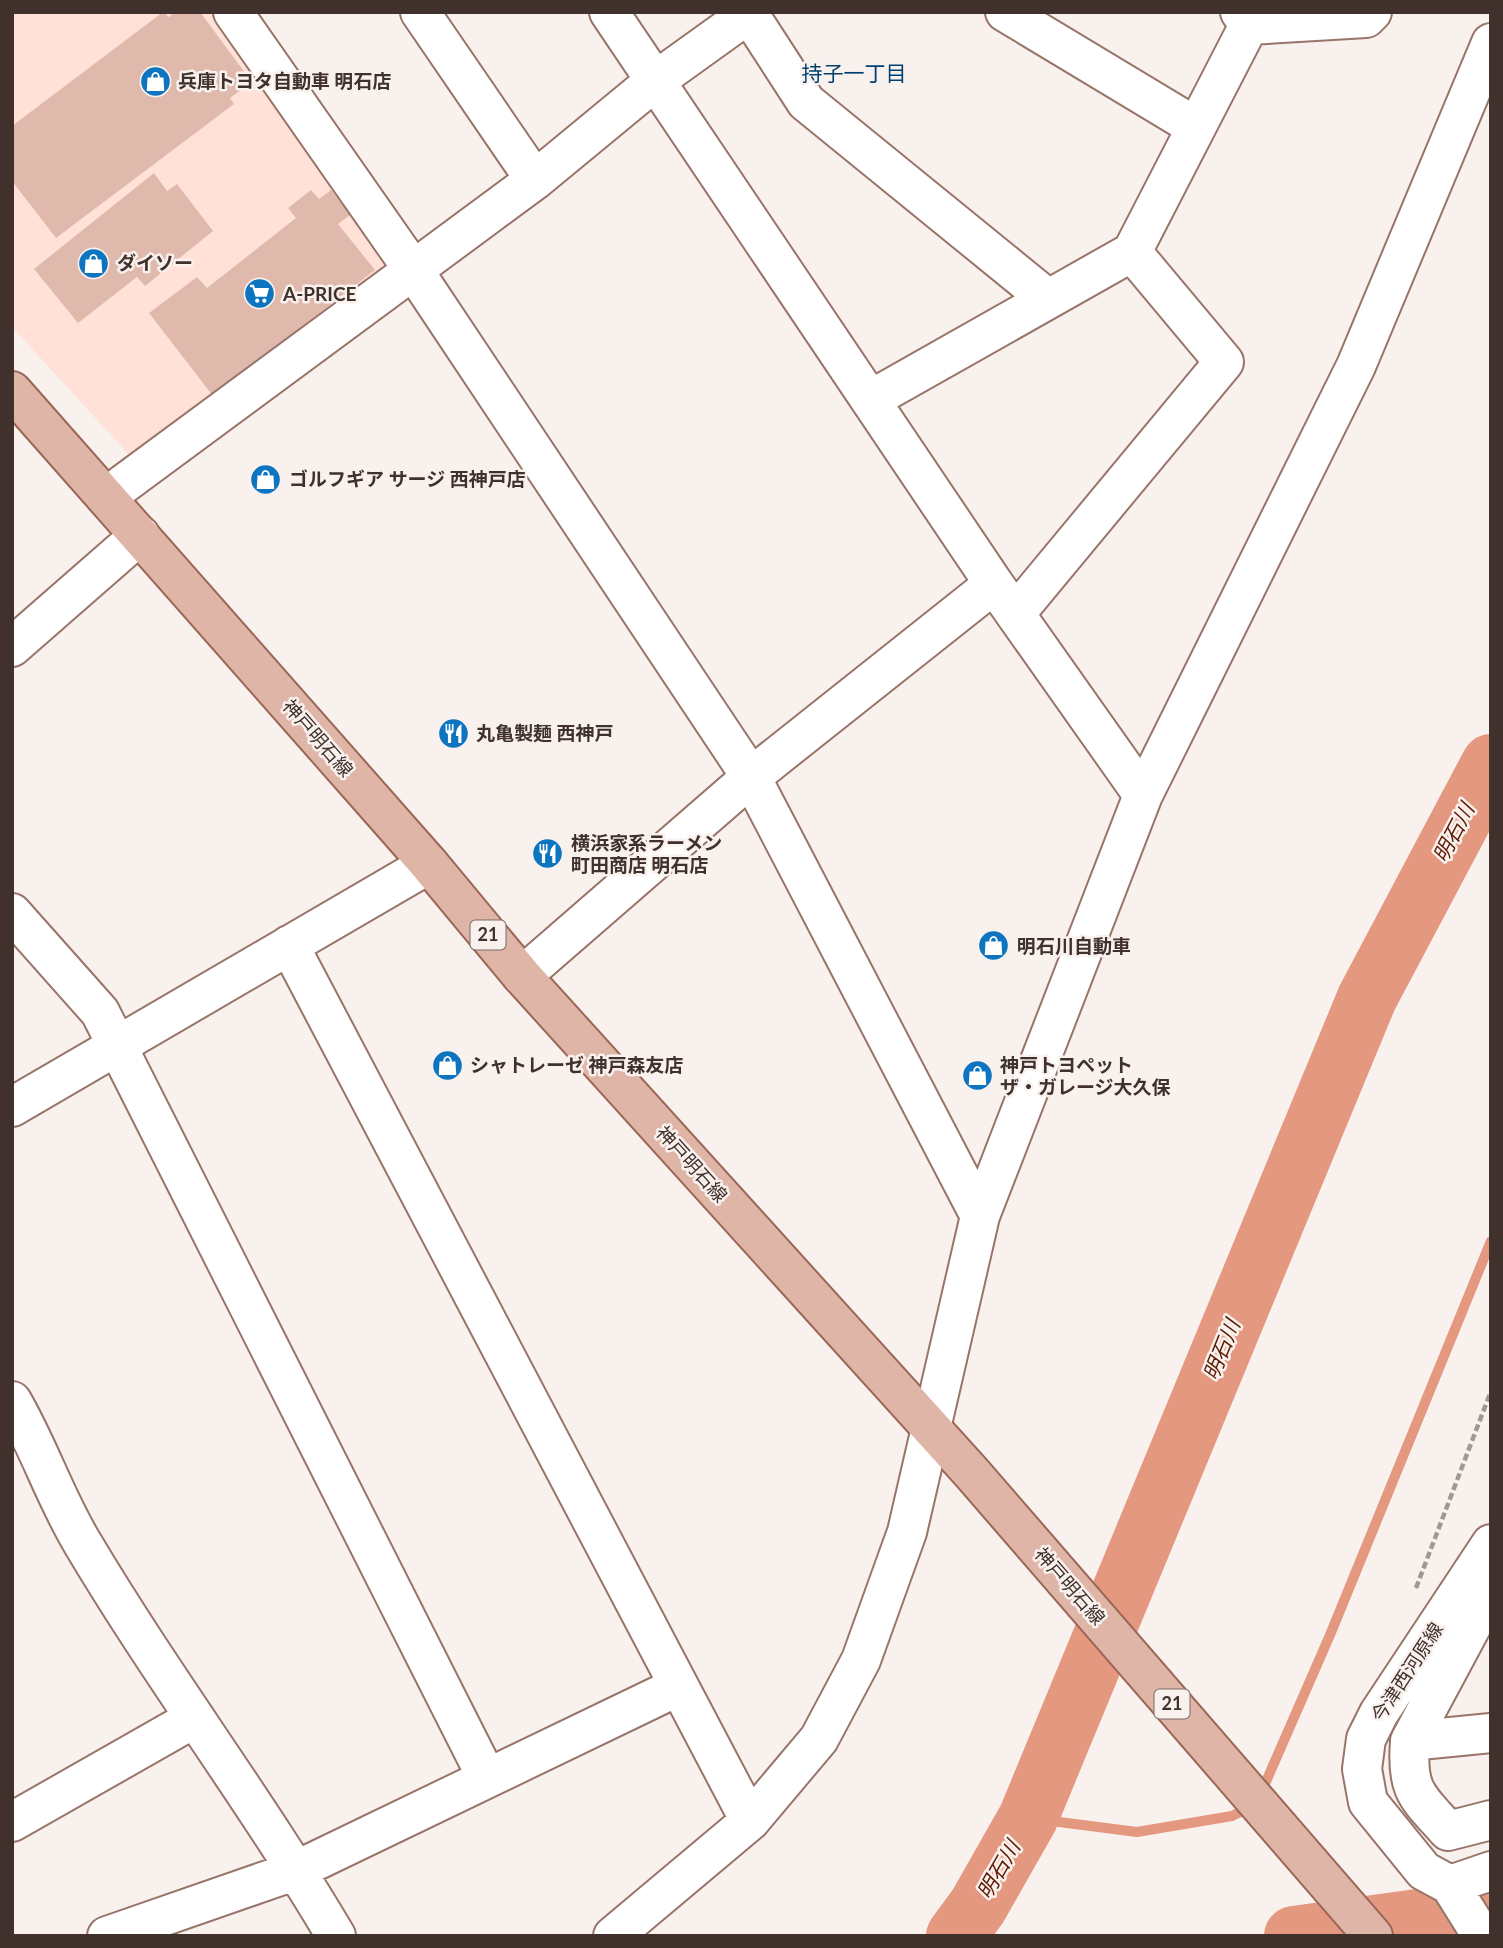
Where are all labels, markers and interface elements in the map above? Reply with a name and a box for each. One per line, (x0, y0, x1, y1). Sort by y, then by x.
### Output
district label: 持子一丁目 (802, 60, 907, 85)
shop icon: 兵庫トヨタ自動車 明石店 (138, 64, 172, 98)
place label: 兵庫トヨタ自動車 明石店 (178, 69, 392, 92)
shop icon: ダイソー (77, 246, 111, 280)
place label: ダイソー (117, 251, 193, 274)
supermarket icon: A-PRICE (243, 277, 277, 311)
place label: A-PRICE (282, 282, 356, 305)
shop icon: ゴルフギア サージ 西神戸店 (249, 462, 283, 496)
place label: ゴルフギア サージ 西神戸店 (289, 467, 526, 490)
street label: 神戸明石線 (279, 694, 358, 781)
restaurant icon: 丸亀製麺 西神戸 (436, 716, 470, 750)
place label: 丸亀製麺 西神戸 (476, 721, 614, 744)
water label: 明石川 (1427, 797, 1479, 866)
place label: 横浜家系ラーメン 町田商店 明石店 (571, 831, 722, 876)
restaurant icon: 横浜家系ラーメン 町田商店 明石店 (531, 837, 565, 871)
road number: 21 (470, 920, 505, 950)
shop icon: 明石川自動車 (977, 929, 1011, 963)
place label: 明石川自動車 (1017, 934, 1131, 957)
shop icon: シャトレーゼ 神戸森友店 (430, 1048, 464, 1082)
place label: シャトレーゼ 神戸森友店 (470, 1053, 684, 1076)
place label: 神戸トヨペット ザ・ガレージ大久保 (1000, 1053, 1171, 1098)
shop icon: 神戸トヨペット ザ・ガレージ大久保 (960, 1059, 994, 1093)
street label: 神戸明石線 (652, 1121, 733, 1207)
water label: 明石川 (1197, 1314, 1245, 1383)
street label: 神戸明石線 (1031, 1542, 1110, 1629)
street label: 今津西河原線 (1366, 1618, 1447, 1726)
road number: 21 (1154, 1689, 1190, 1718)
water label: 明石川 (971, 1834, 1025, 1903)

